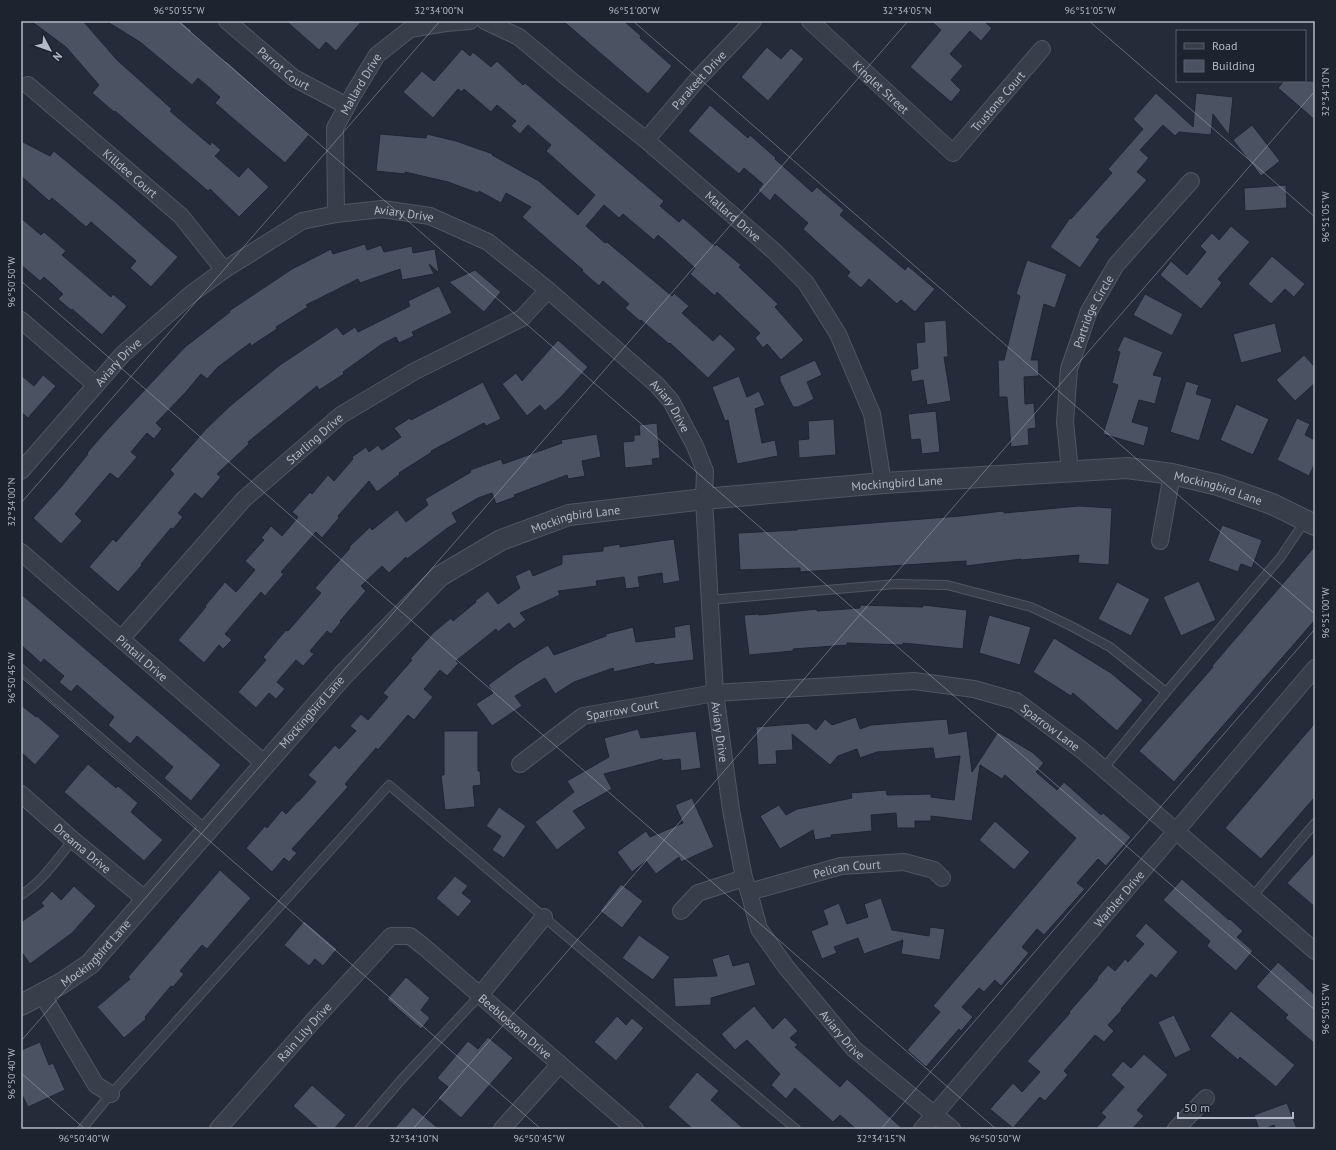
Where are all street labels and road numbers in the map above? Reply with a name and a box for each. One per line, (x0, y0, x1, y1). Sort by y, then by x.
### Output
street label: Parrot Court (255, 43, 313, 93)
street label: Parakeet Drive (668, 47, 729, 112)
street label: Mallard Drive (336, 50, 384, 117)
street label: Kinglet Street (850, 57, 913, 116)
street label: Trustone Court (967, 68, 1028, 134)
street label: Killdee Court (100, 145, 161, 200)
street label: Mallard Drive (702, 188, 765, 244)
street label: Aviary Drive (373, 201, 437, 225)
street label: Partridge Circle (1069, 272, 1116, 350)
street label: Aviary Drive (91, 334, 144, 389)
street label: Aviary Drive (648, 376, 694, 434)
street label: Starling Drive (283, 410, 346, 467)
street label: Mockingbird Lane (1173, 467, 1264, 508)
street label: Mockingbird Lane (851, 472, 943, 493)
street label: Mockingbird Lane (529, 502, 621, 536)
street label: Pintail Drive (114, 631, 171, 684)
street label: Mockingbird Lane (275, 672, 347, 751)
street label: Sparrow Court (585, 696, 659, 723)
street label: Sparrow Lane (1018, 700, 1083, 754)
street label: Aviary Drive (709, 701, 732, 763)
street label: Dreama Drive (51, 820, 114, 876)
street label: Pelican Court (811, 856, 881, 881)
street label: Warbler Drive (1090, 867, 1147, 930)
street label: Mockingbird Lane (58, 916, 133, 989)
street label: Beeblossom Drive (476, 990, 555, 1062)
street label: Rain Lily Drive (274, 999, 334, 1064)
street label: Aviary Drive (817, 1007, 868, 1062)

